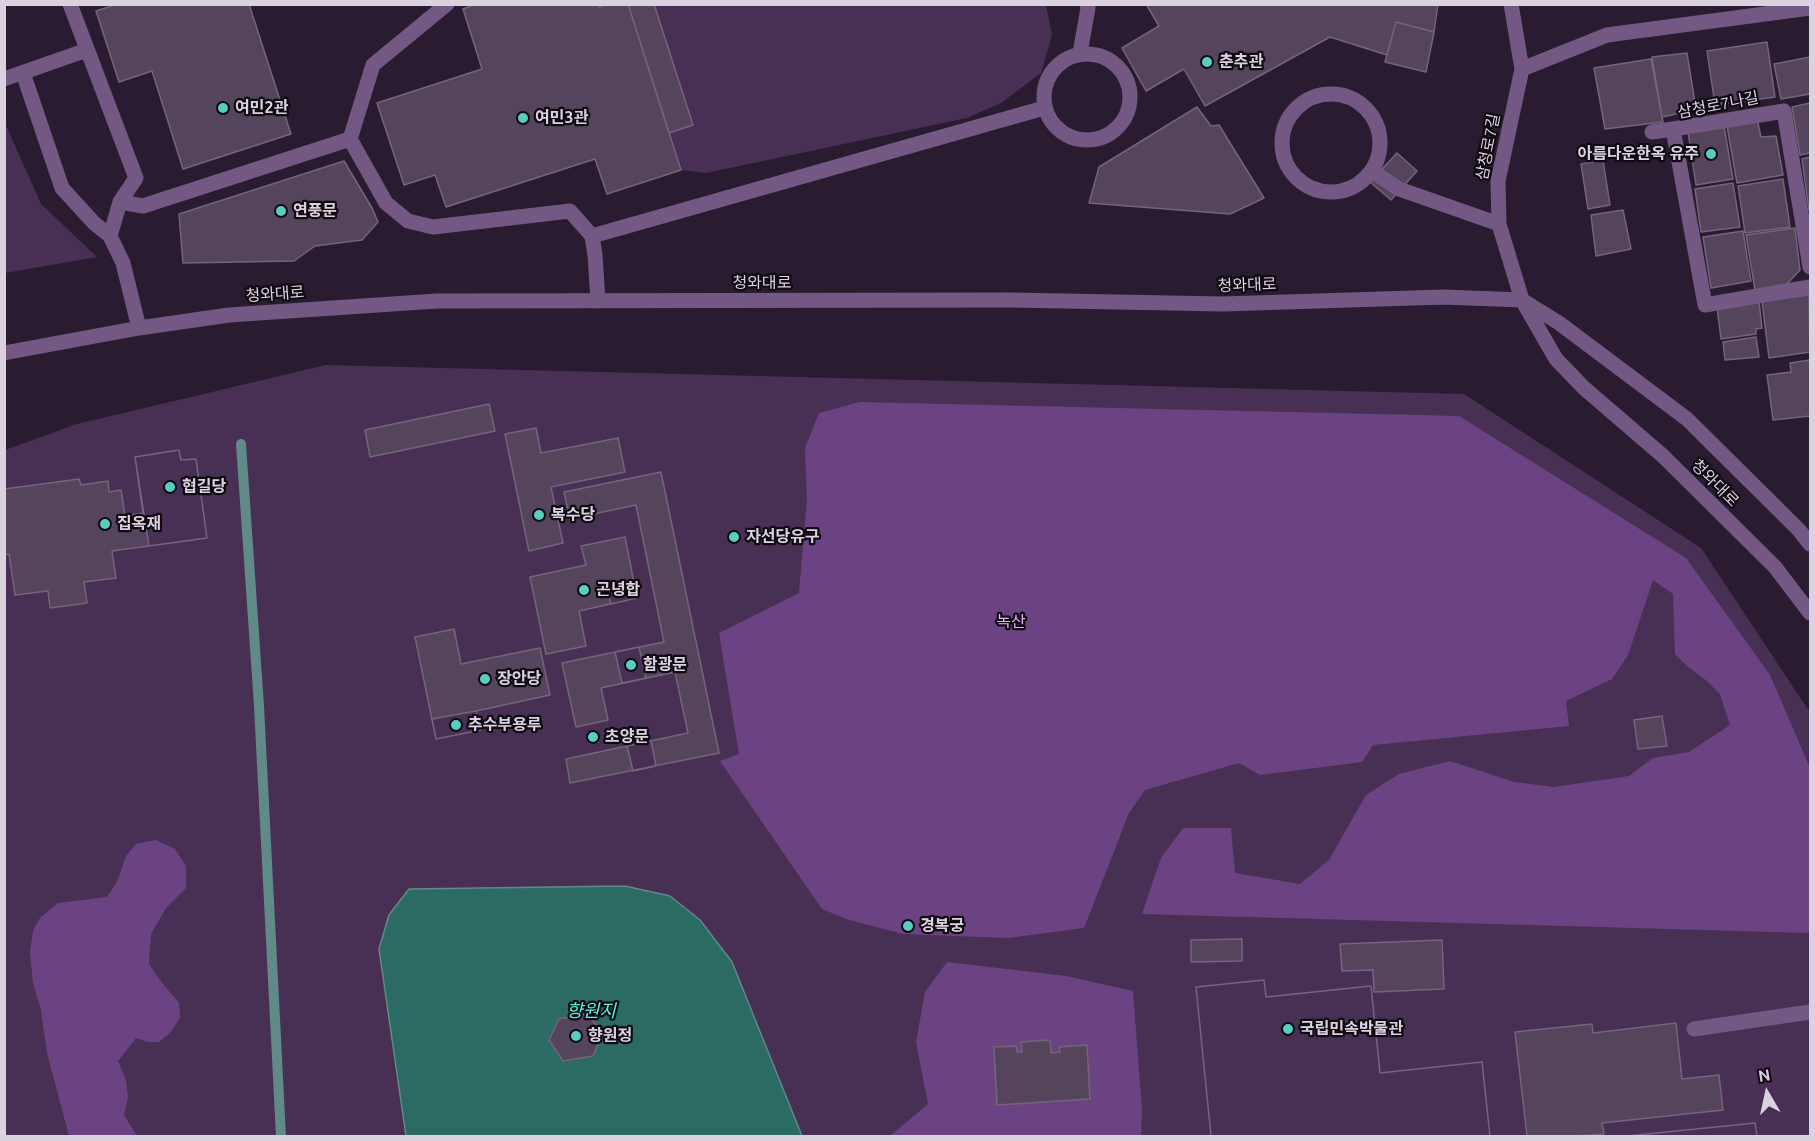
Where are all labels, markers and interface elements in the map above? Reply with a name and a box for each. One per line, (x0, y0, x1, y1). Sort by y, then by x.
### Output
place label: 춘추관 (1219, 52, 1263, 72)
marker: 춘추관 (1200, 55, 1214, 69)
street label: 삼청로7나길 (1676, 88, 1760, 122)
place label: 여민2관 (235, 98, 288, 118)
marker: 여민2관 (216, 101, 230, 115)
place label: 여민3관 (535, 108, 588, 128)
marker: 여민3관 (516, 111, 530, 125)
street label: 삼청로7길 (1472, 112, 1504, 182)
place label: 아름다운한옥 유주 (1577, 144, 1699, 164)
marker: 아름다운한옥 유주 (1704, 147, 1718, 161)
place label: 연풍문 (293, 201, 337, 221)
marker: 연풍문 (274, 204, 288, 218)
street label: 청와대로 (733, 273, 791, 293)
street label: 청와대로 (1217, 274, 1277, 296)
street label: 청와대로 (245, 282, 305, 306)
street label: 청와대로 (1687, 455, 1743, 511)
place label: 협길당 (182, 477, 226, 497)
marker: 협길당 (163, 480, 177, 494)
place label: 복수당 (551, 505, 595, 525)
marker: 복수당 (532, 508, 546, 522)
place label: 집옥재 (117, 514, 161, 534)
marker: 집옥재 (98, 517, 112, 531)
place label: 자선당유구 (746, 527, 820, 547)
marker: 자선당유구 (727, 530, 741, 544)
place label: 곤녕합 (596, 580, 640, 600)
marker: 곤녕합 (577, 583, 591, 597)
park label: 녹산 (996, 612, 1026, 632)
place label: 함광문 (643, 655, 687, 675)
marker: 함광문 (624, 658, 638, 672)
place label: 장안당 (497, 669, 541, 689)
marker: 장안당 (478, 672, 492, 686)
place label: 추수부용루 (468, 715, 542, 735)
marker: 추수부용루 (449, 718, 463, 732)
place label: 초양문 (605, 727, 649, 747)
marker: 초양문 (586, 730, 600, 744)
place label: 경복궁 (920, 916, 964, 936)
marker: 경복궁 (901, 919, 915, 933)
water label: 향원지 (566, 1000, 616, 1022)
place label: 국립민속박물관 (1300, 1019, 1403, 1039)
marker: 국립민속박물관 (1281, 1022, 1295, 1036)
place label: 향원정 (588, 1026, 632, 1046)
marker: 향원정 (569, 1029, 583, 1043)
north arrow (1737, 1063, 1797, 1123)
text: N (1757, 1065, 1771, 1085)

